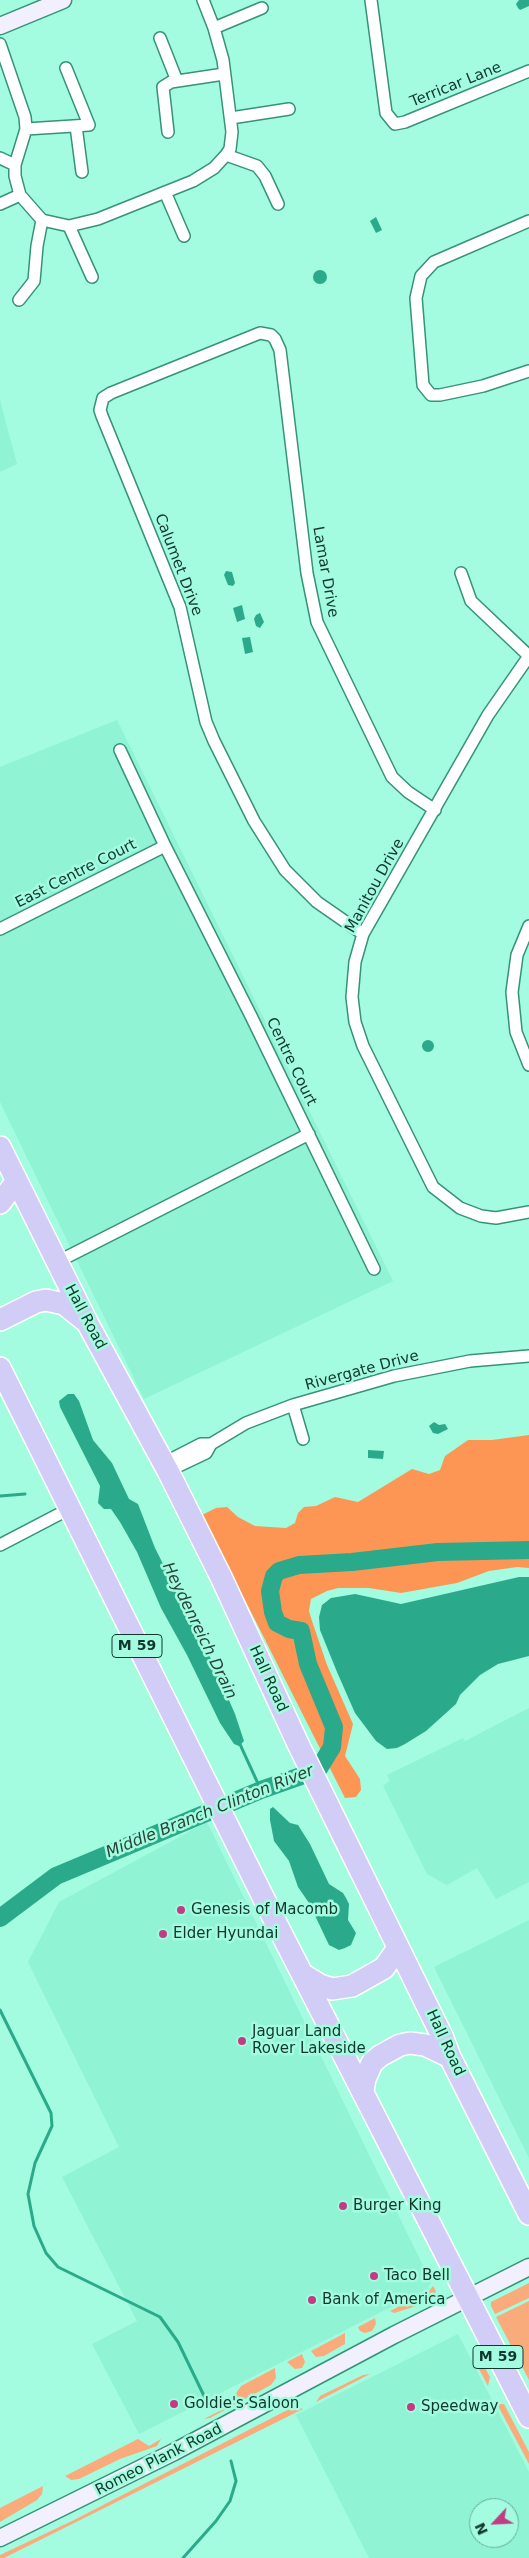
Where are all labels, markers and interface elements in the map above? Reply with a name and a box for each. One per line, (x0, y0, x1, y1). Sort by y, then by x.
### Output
street label: Terricar Lane (408, 59, 504, 111)
street label: Calumet Drive (150, 511, 206, 619)
street label: Lamar Drive (308, 525, 342, 619)
street label: East Centre Court (13, 836, 139, 912)
street label: Manitou Drive (342, 836, 408, 936)
street label: Centre Court (262, 1015, 320, 1109)
street label: Hall Road (60, 1281, 110, 1353)
street label: Rivergate Drive (303, 1347, 421, 1395)
water label: Heydenreich Drain (158, 1560, 240, 1702)
road number: M 59 (112, 1634, 162, 1658)
street label: Hall Road (245, 1643, 291, 1715)
water label: Middle Branch Clinton River (103, 1761, 317, 1863)
place label: Genesis of Macomb (191, 1901, 338, 1919)
marker: Genesis of Macomb (175, 1904, 187, 1916)
place label: Elder Hyundai (173, 1925, 278, 1943)
marker: Elder Hyundai (157, 1928, 169, 1940)
street label: Hall Road (422, 2007, 468, 2079)
place label: Jaguar Land Rover Lakeside (252, 2023, 366, 2058)
marker: Jaguar Land Rover Lakeside (236, 2035, 248, 2047)
place label: Burger King (353, 2197, 441, 2215)
marker: Burger King (337, 2200, 349, 2212)
place label: Taco Bell (384, 2267, 450, 2285)
marker: Taco Bell (368, 2270, 380, 2282)
place label: Bank of America (322, 2291, 446, 2309)
marker: Bank of America (306, 2294, 318, 2306)
road number: M 59 (473, 2346, 523, 2368)
place label: Goldie's Saloon (184, 2395, 299, 2413)
marker: Goldie's Saloon (168, 2398, 180, 2410)
place label: Speedway (421, 2398, 498, 2416)
marker: Speedway (405, 2401, 417, 2413)
street label: Romeo Plank Road (93, 2420, 225, 2500)
north arrow (469, 2498, 519, 2548)
text: N (472, 2520, 491, 2538)

